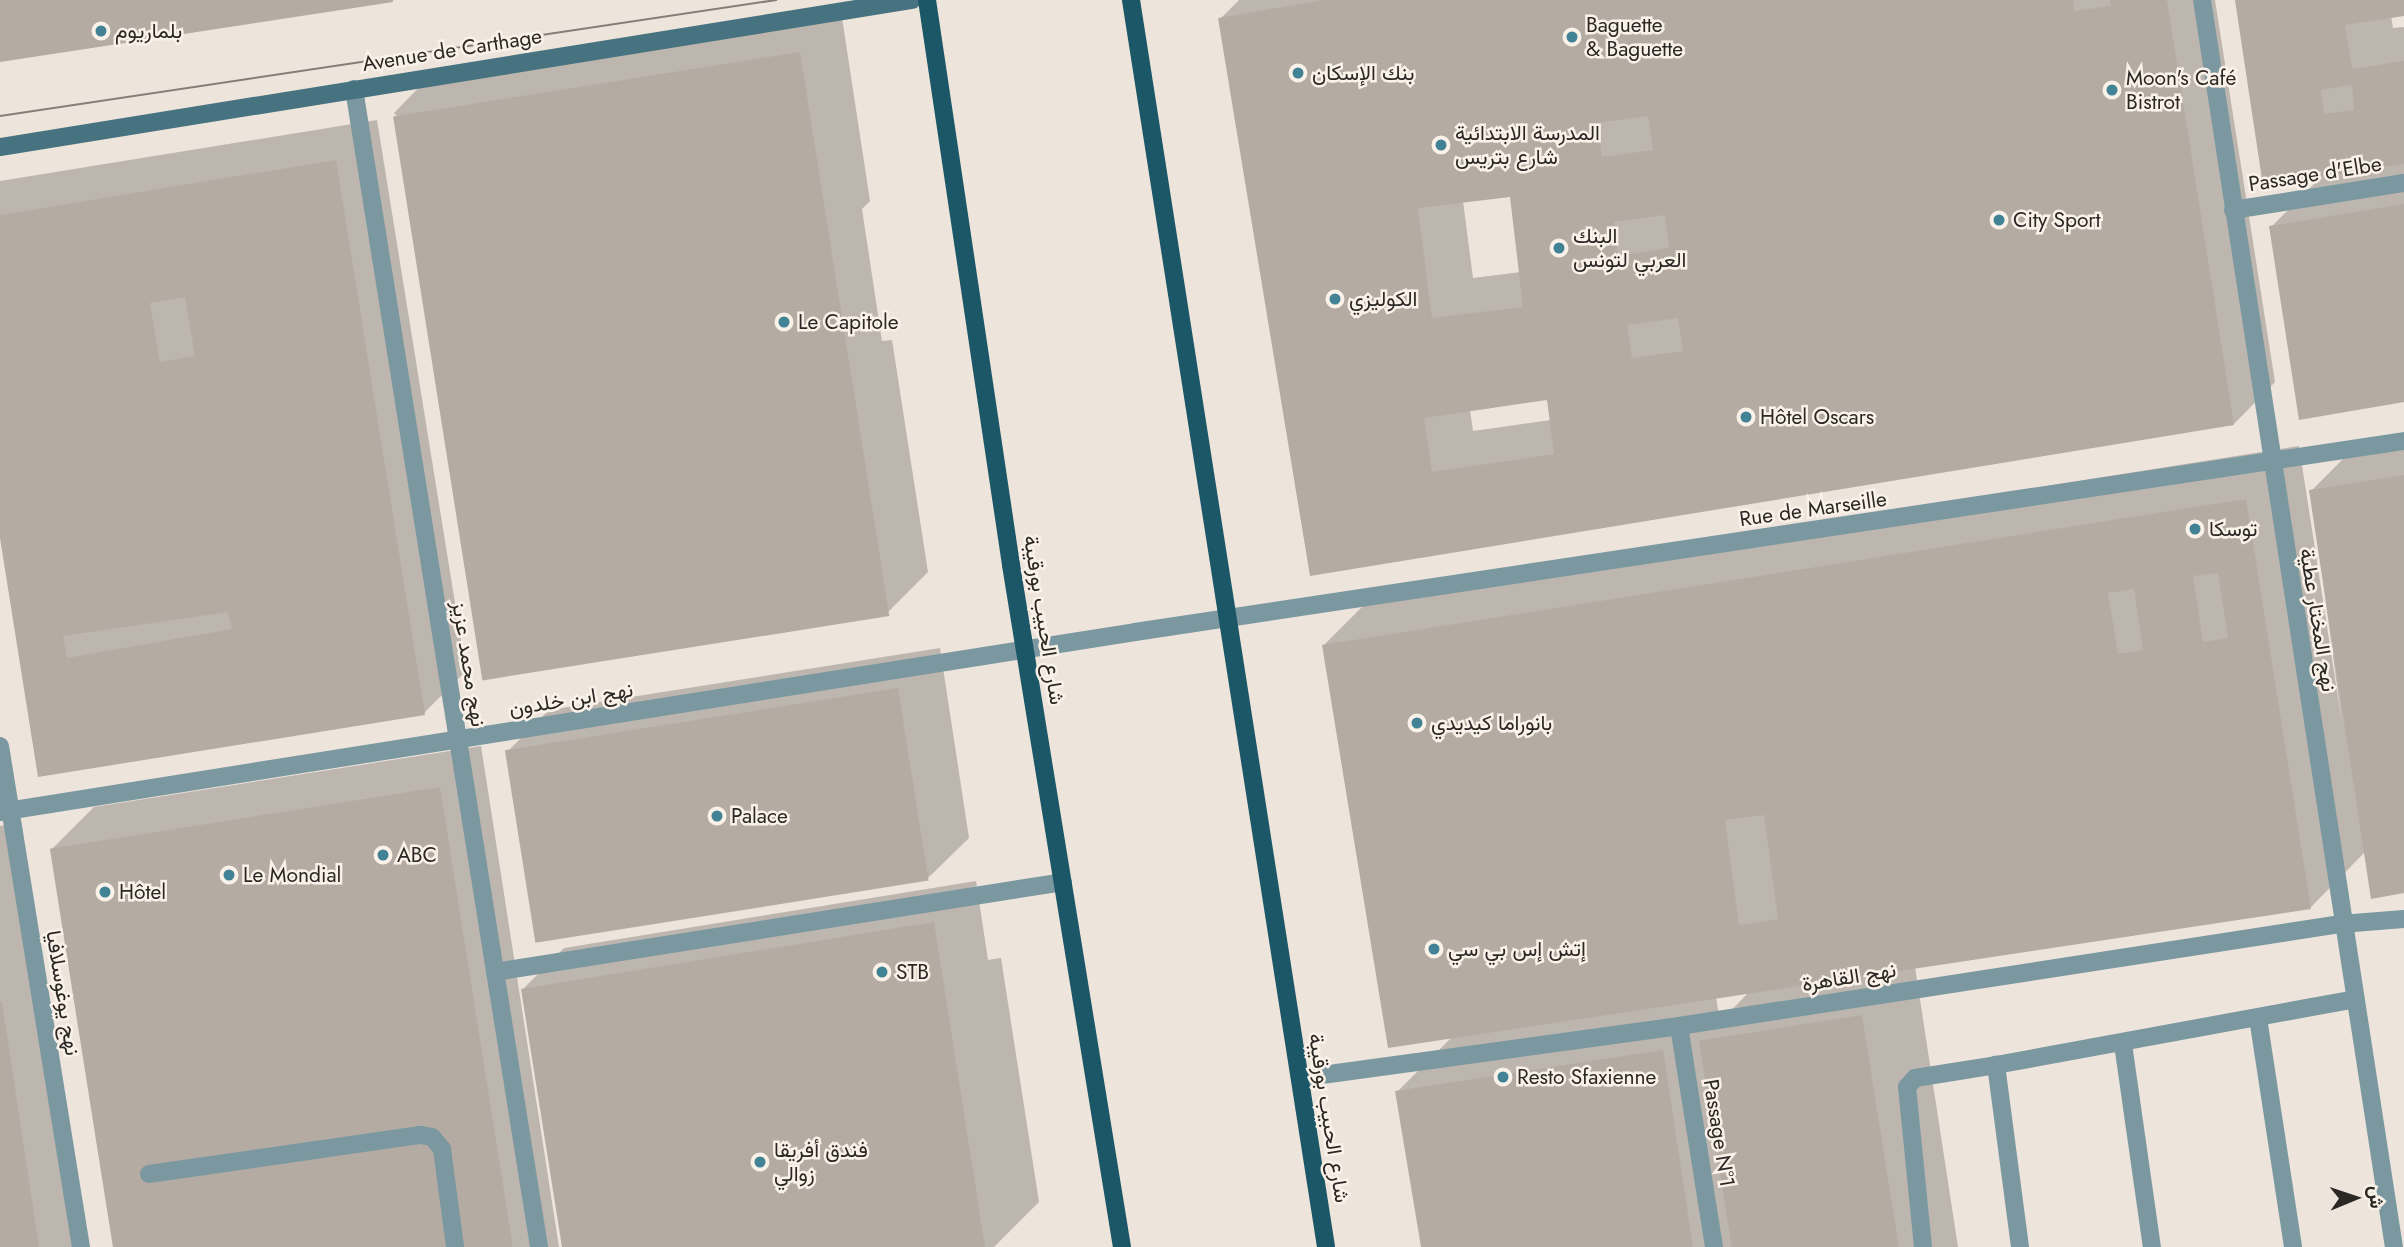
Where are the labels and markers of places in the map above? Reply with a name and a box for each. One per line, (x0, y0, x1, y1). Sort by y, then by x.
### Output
place label: Baguette & Baguette (1586, 12, 1683, 62)
place label: بلماريوم (115, 18, 182, 44)
marker: بلماريوم (93, 23, 109, 39)
marker: Baguette & Baguette (1564, 29, 1580, 45)
place label: بنك الإسكان (1312, 60, 1414, 86)
marker: بنك الإسكان (1290, 65, 1306, 81)
place label: Moon's Café Bistrot (2126, 65, 2236, 115)
marker: Moon's Café Bistrot (2104, 82, 2120, 98)
place label: المدرسة الابتدائية شارع بتريس (1455, 120, 1600, 170)
marker: المدرسة الابتدائية شارع بتريس (1433, 137, 1449, 153)
place label: City Sport (2013, 207, 2101, 233)
marker: City Sport (1991, 212, 2007, 228)
place label: البنك العربي لتونس (1573, 223, 1686, 273)
marker: البنك العربي لتونس (1551, 240, 1567, 256)
place label: الكوليزي (1349, 286, 1417, 312)
marker: الكوليزي (1327, 291, 1343, 307)
place label: Le Capitole (798, 309, 899, 335)
marker: Le Capitole (776, 314, 792, 330)
place label: Hôtel Oscars (1760, 404, 1874, 430)
marker: Hôtel Oscars (1738, 409, 1754, 425)
place label: توسكا (2209, 516, 2258, 542)
marker: توسكا (2187, 521, 2203, 537)
place label: بانوراما كيديدي (1431, 710, 1552, 736)
marker: بانوراما كيديدي (1409, 715, 1425, 731)
place label: Palace (731, 803, 788, 829)
marker: Palace (709, 808, 725, 824)
place label: ABC (397, 842, 437, 868)
marker: ABC (375, 847, 391, 863)
place label: Le Mondial (243, 862, 341, 888)
marker: Le Mondial (221, 867, 237, 883)
place label: Hôtel (119, 879, 166, 905)
marker: Hôtel (97, 884, 113, 900)
place label: إتش إس بي سي (1448, 936, 1586, 962)
marker: إتش إس بي سي (1426, 941, 1442, 957)
place label: STB (896, 959, 929, 985)
marker: STB (874, 964, 890, 980)
place label: Resto Sfaxienne (1517, 1064, 1656, 1090)
marker: Resto Sfaxienne (1495, 1069, 1511, 1085)
place label: فندق أفريقا زوالي (774, 1137, 868, 1187)
marker: فندق أفريقا زوالي (752, 1154, 768, 1170)

